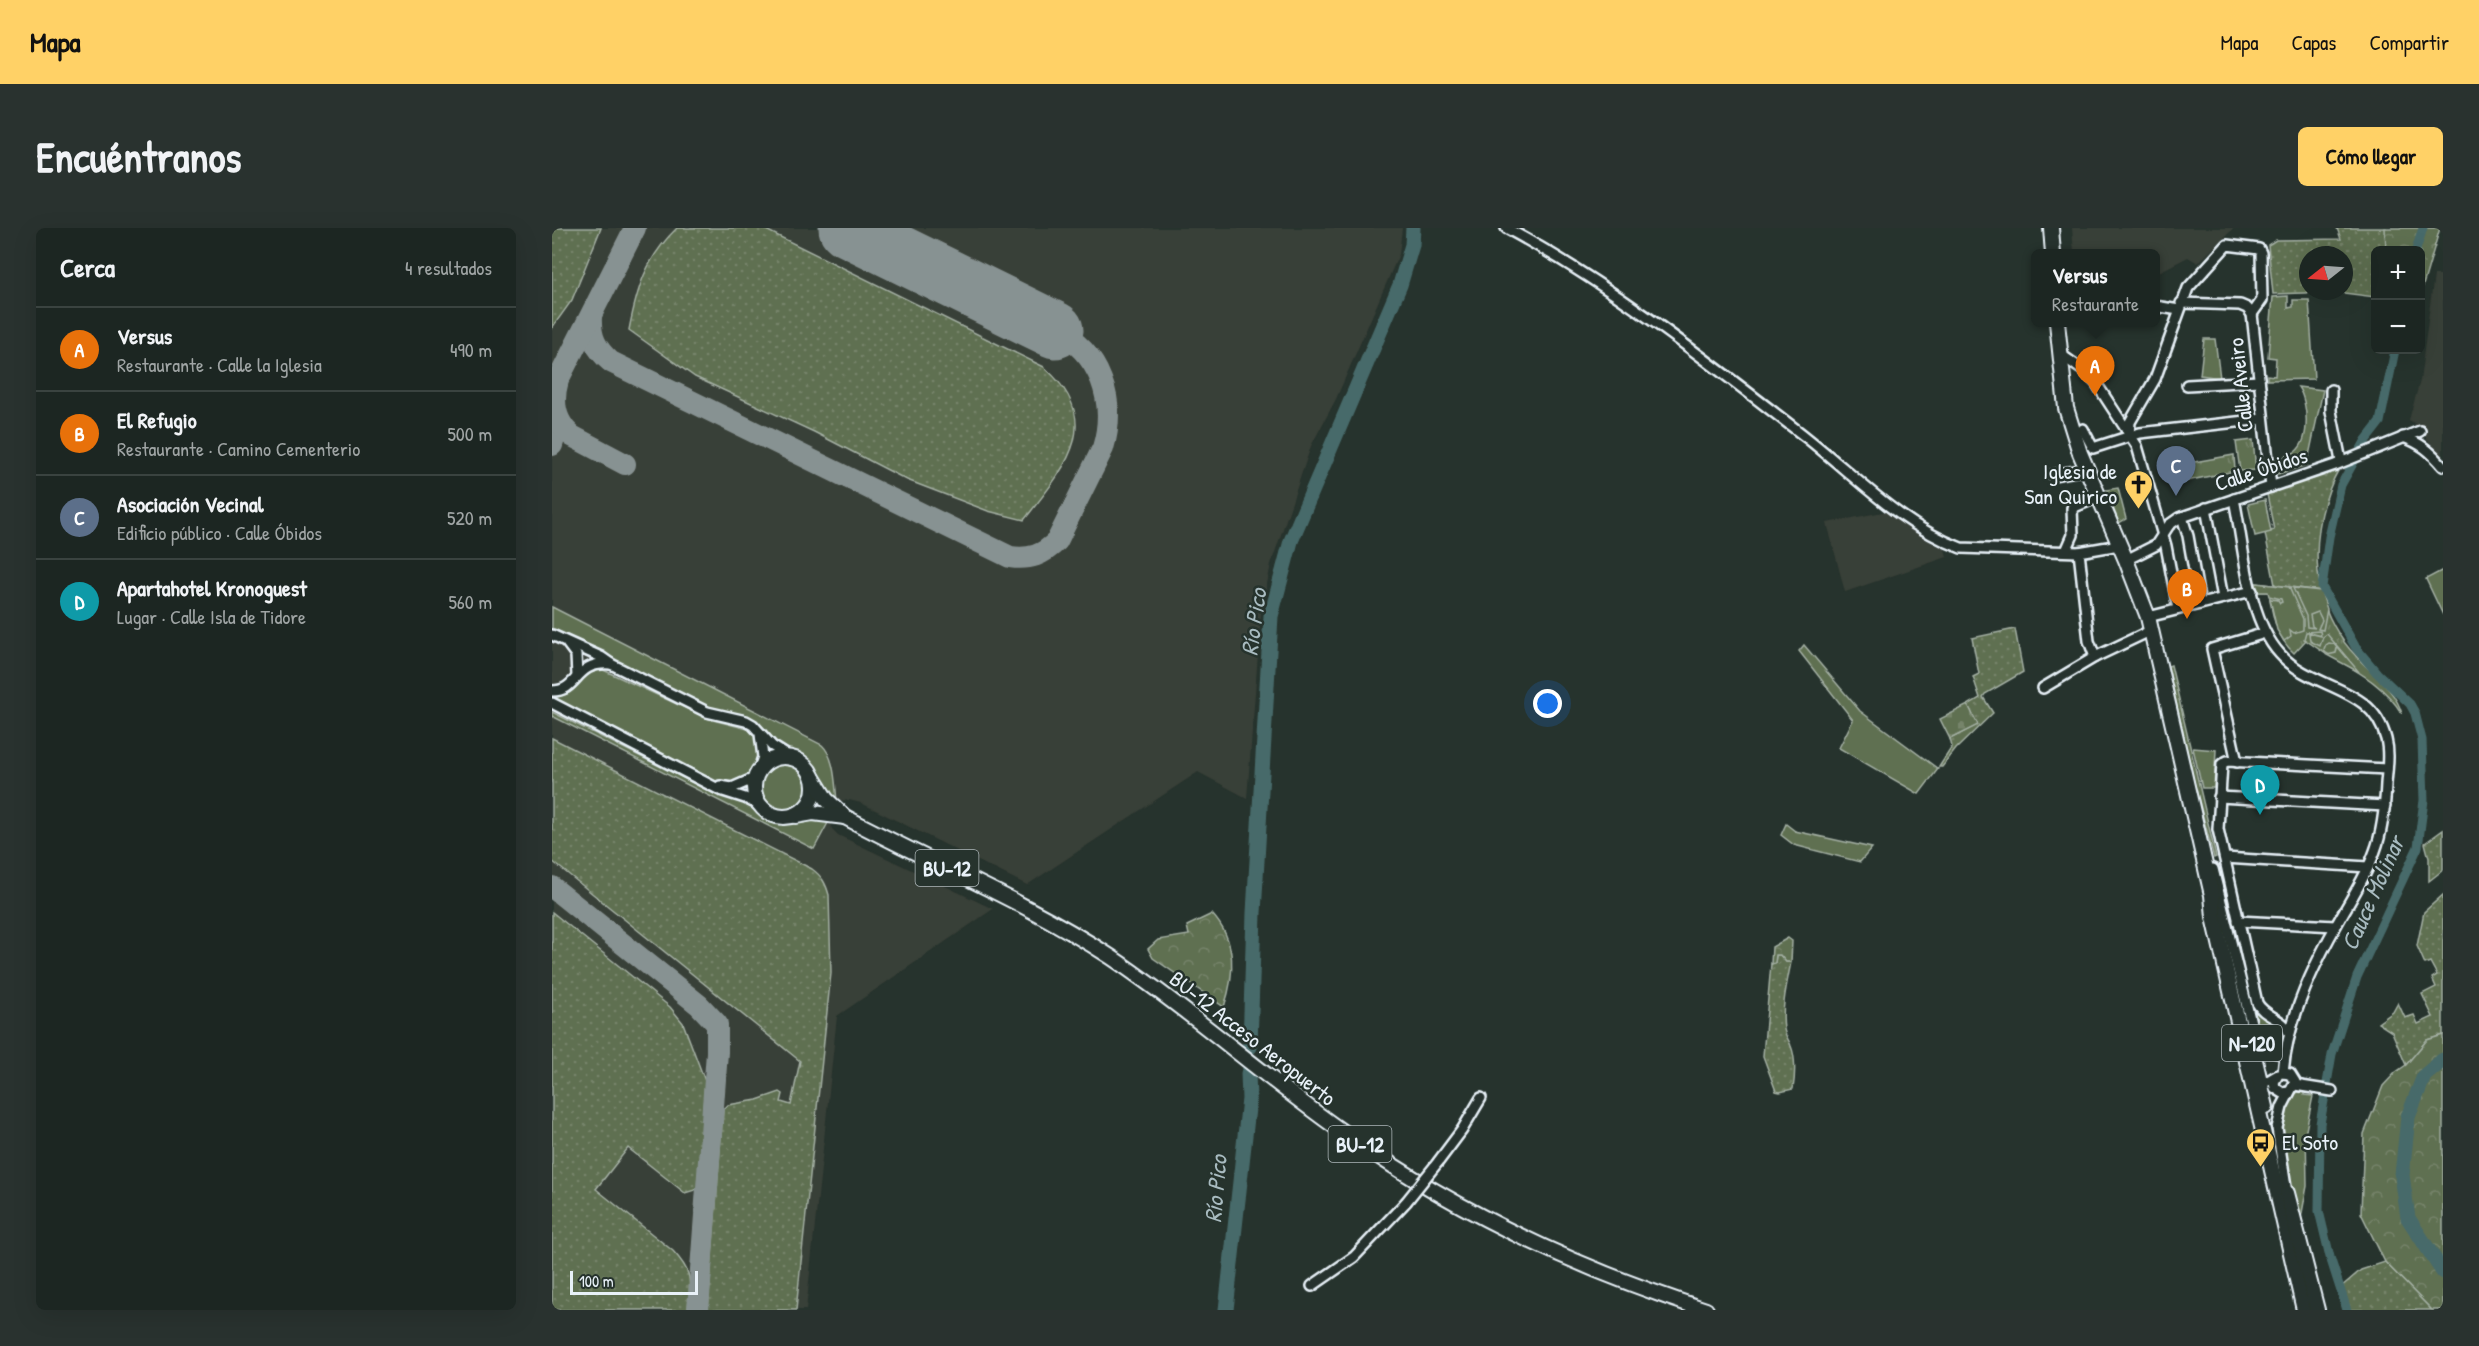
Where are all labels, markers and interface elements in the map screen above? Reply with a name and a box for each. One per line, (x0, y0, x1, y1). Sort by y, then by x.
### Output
text: Mapa (30, 23, 81, 61)
text: Mapa (2220, 28, 2258, 57)
text: Capas (2291, 28, 2336, 57)
text: Compartir (2369, 28, 2449, 57)
button: Cómo llegar (2298, 127, 2443, 186)
text: Encuéntranos (36, 128, 242, 185)
north arrow (2299, 246, 2353, 300)
map controls (2371, 246, 2425, 354)
button: + (2371, 246, 2425, 300)
popup (2031, 249, 2160, 327)
text: Cerca (60, 250, 115, 285)
text: 4 resultados (405, 254, 492, 281)
text: Versus (2052, 260, 2107, 290)
text: Restaurante (2052, 290, 2139, 317)
button: − (2371, 300, 2425, 354)
text: Versus (117, 321, 172, 351)
text: A (75, 336, 84, 363)
text: 490 m (450, 336, 492, 363)
street label: Calle Aveiro (2220, 336, 2260, 434)
pin: A (2076, 346, 2114, 396)
text: Restaurante · Calle la Iglesia (117, 351, 322, 378)
text: El Refugio (117, 405, 197, 435)
text: B (74, 420, 85, 447)
text: 500 m (447, 420, 492, 447)
text: Restaurante · Camino Cementerio (117, 435, 360, 462)
street label: Calle Óbidos (2211, 440, 2311, 498)
pin: C (2156, 446, 2196, 496)
place label: Iglesia de San Quirico (2024, 456, 2117, 511)
church icon: Iglesia de San Quirico (2122, 468, 2154, 510)
text: Asociación Vecinal (117, 489, 264, 519)
text: C (74, 504, 85, 531)
text: 520 m (447, 504, 492, 531)
text: Edificio público · Calle Óbidos (117, 519, 322, 546)
pin: B (2168, 570, 2206, 619)
text: Apartahotel Kronoguest (117, 573, 307, 603)
water label: Río Pico (1232, 584, 1274, 658)
text: D (75, 588, 84, 615)
text: 560 m (448, 588, 492, 615)
text: Lugar · Calle Isla de Tidore (117, 603, 306, 630)
your location (1533, 689, 1562, 718)
pin: D (2240, 766, 2280, 815)
water label: Cauce Molinar (2333, 828, 2412, 955)
road number: BU-12 (916, 850, 978, 886)
street label: BU-12 Acceso Aeropuerto (1164, 964, 1342, 1112)
road number: N-120 (2222, 1025, 2282, 1061)
road number: BU-12 (1328, 1126, 1392, 1162)
bus stop icon: El Soto (2245, 1126, 2277, 1168)
place label: El Soto (2282, 1127, 2338, 1157)
water label: Río Pico (1196, 1152, 1234, 1224)
scale bar (570, 1268, 698, 1296)
text: 100 m (579, 1270, 614, 1292)

